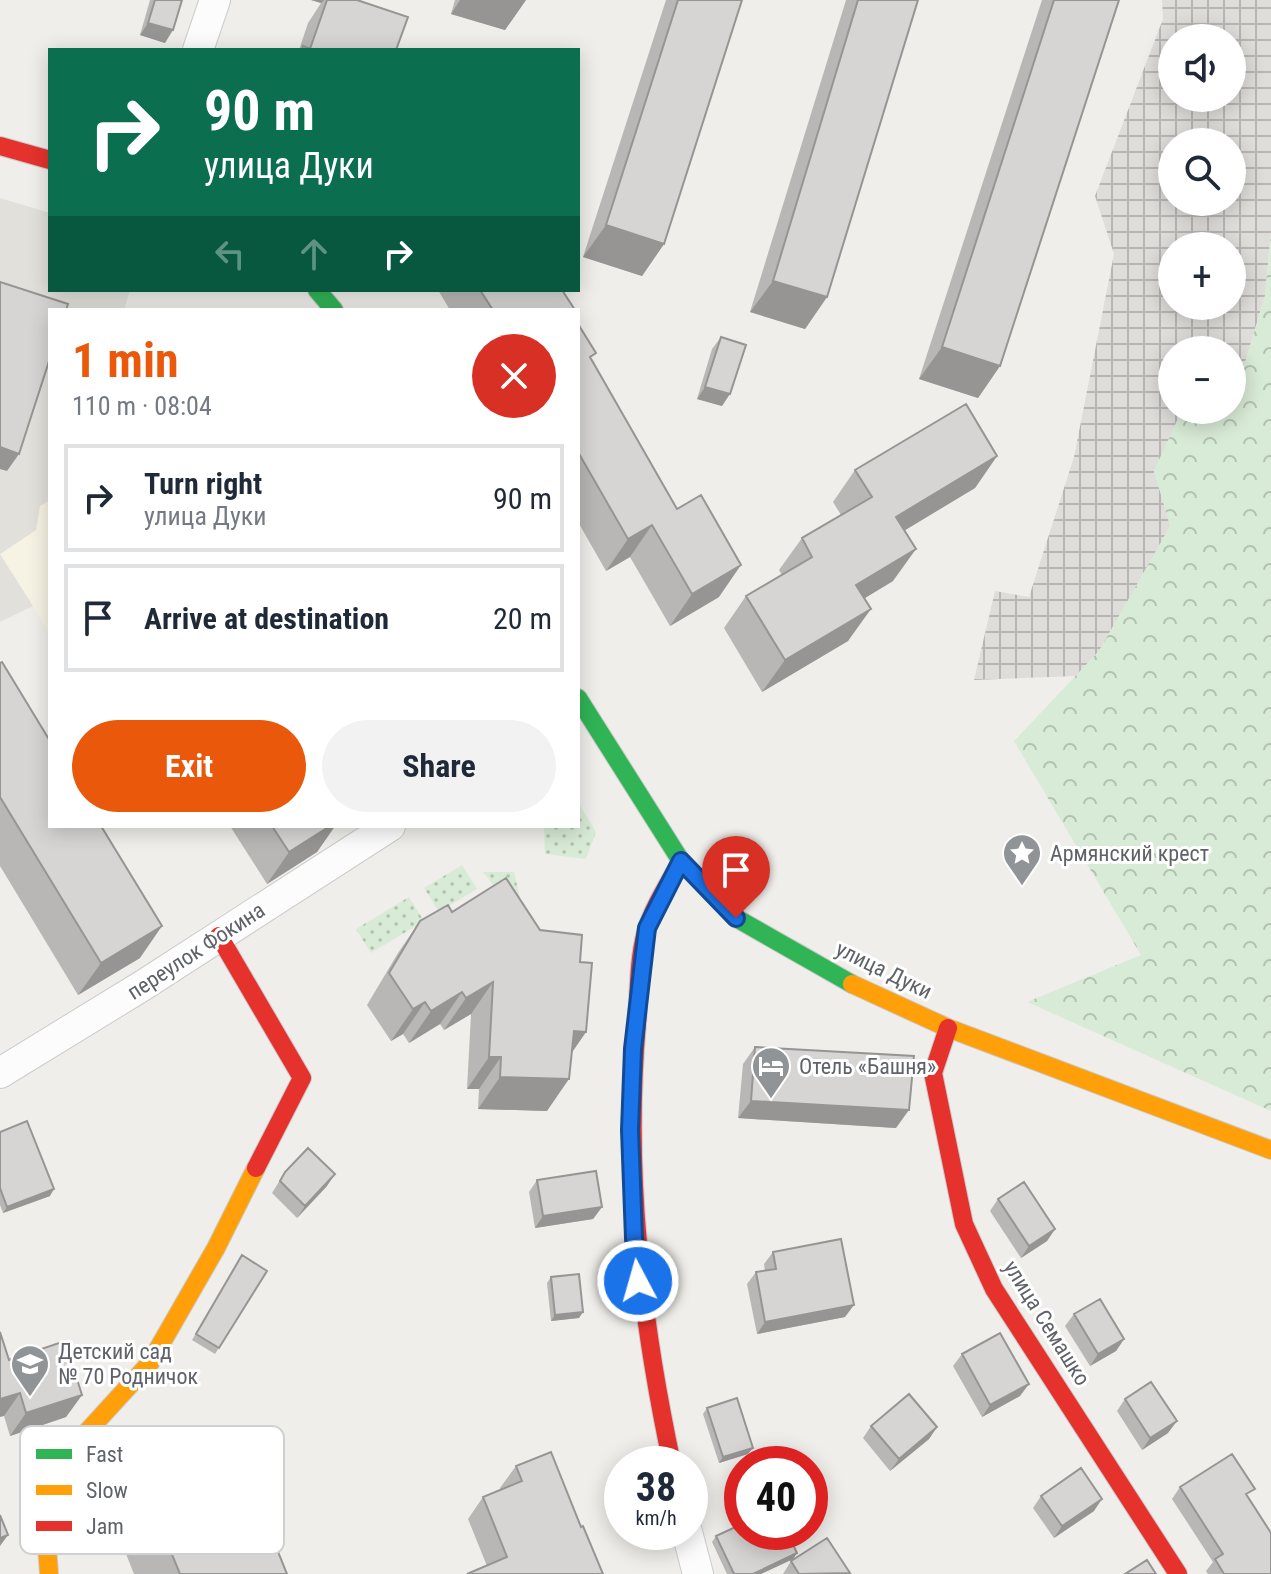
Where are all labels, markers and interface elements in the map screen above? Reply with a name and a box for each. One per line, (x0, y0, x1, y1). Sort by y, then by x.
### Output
map controls (1158, 24, 1246, 424)
button: sound (1158, 24, 1246, 112)
text: 90 m (204, 78, 315, 144)
icon: right (72, 80, 176, 184)
button: search (1158, 128, 1246, 216)
text: улица Дуки (204, 145, 374, 187)
icon: left (208, 232, 252, 276)
icon: ahead (292, 232, 336, 276)
icon: right (376, 232, 420, 276)
button: + (1158, 232, 1246, 320)
text: 1 min (72, 332, 179, 389)
button: close (472, 334, 556, 418)
button: − (1158, 336, 1246, 424)
text: 110 m · 08:04 (72, 391, 212, 421)
text: Turn right (144, 466, 262, 501)
icon: right (76, 476, 120, 520)
text: 90 m (493, 481, 552, 516)
text: улица Дуки (144, 501, 267, 531)
icon: arrive (76, 596, 120, 640)
text: Arrive at destination (144, 601, 389, 636)
text: 20 m (493, 601, 552, 636)
button: Exit (72, 720, 306, 812)
button: Share (322, 720, 556, 812)
place icon: Армянский крест (1001, 832, 1043, 887)
pin (702, 836, 770, 918)
place label: Армянский крест (1050, 841, 1209, 866)
icon: arrive (714, 848, 758, 892)
street label: переулок Фокина (123, 897, 269, 1005)
street label: улица Дуки (832, 936, 936, 1004)
hotel icon: Отель «Башня» (750, 1045, 792, 1100)
place label: Отель «Башня» (799, 1054, 936, 1079)
position arrow (596, 1239, 680, 1323)
street label: улица Семашко (999, 1256, 1095, 1390)
place label: Детский сад № 70 Родничок (58, 1339, 198, 1389)
school or university icon: Детский сад № 70 Родничок (9, 1343, 51, 1398)
legend (20, 1426, 284, 1554)
text: Fast (86, 1442, 123, 1467)
speed limit sign: 40 (724, 1446, 828, 1550)
text: 38 (636, 1464, 676, 1511)
text: Slow (86, 1478, 128, 1503)
text: km/h (635, 1506, 677, 1530)
text: Jam (86, 1514, 124, 1539)

